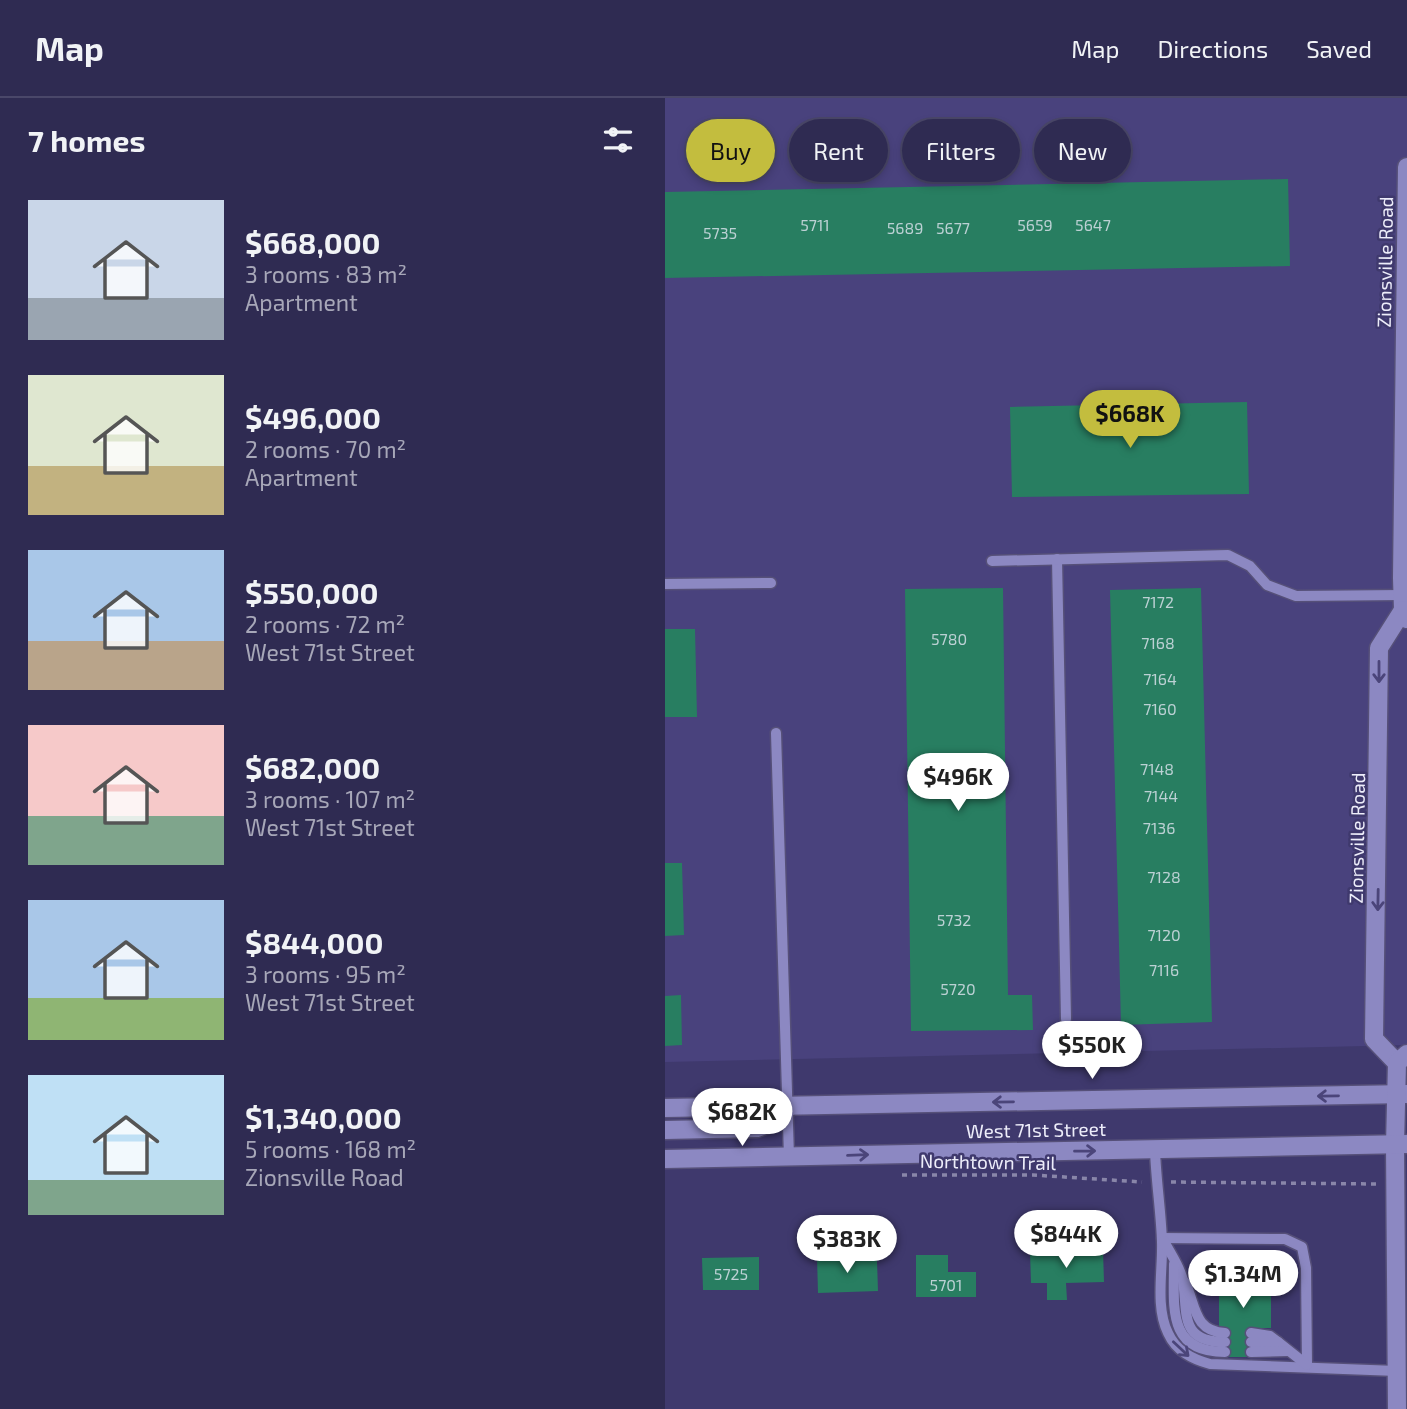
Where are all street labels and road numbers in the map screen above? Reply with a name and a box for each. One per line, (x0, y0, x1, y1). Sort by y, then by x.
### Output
street label: Zionsville Road (1372, 196, 1397, 328)
street label: Zionsville Road (1344, 772, 1369, 904)
street label: West 71st Street (966, 1117, 1106, 1142)
street label: Northtown Trail (920, 1149, 1057, 1174)

